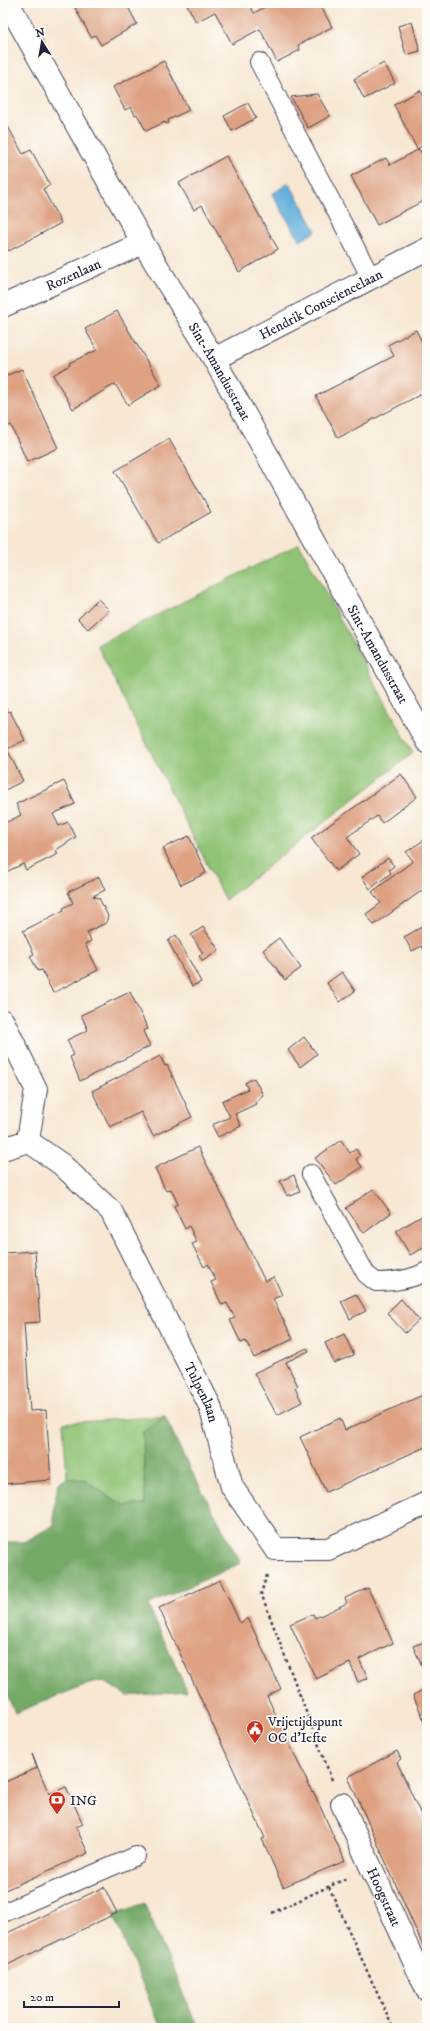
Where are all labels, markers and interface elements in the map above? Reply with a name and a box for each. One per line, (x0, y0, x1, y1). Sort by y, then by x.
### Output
north arrow (22, 22, 62, 62)
text: N (35, 25, 46, 41)
street label: Rozenlaan (43, 255, 105, 296)
street label: Hendrik Consciencelaan (256, 265, 386, 344)
street label: Sint-Amandusstraat (184, 319, 255, 424)
street label: Sint-Amandusstraat (343, 602, 412, 708)
street label: Tulpenlaan (179, 1360, 222, 1425)
place label: Vrijetijdspunt OC d'Iefte (267, 1713, 343, 1747)
public building icon: Vrijetijdspunt OC d'Iefte (245, 1719, 265, 1744)
bank icon: ING (47, 1790, 67, 1815)
place label: ING (70, 1792, 97, 1810)
street label: Hoogstraat (362, 1865, 405, 1930)
scale bar (24, 1983, 119, 2009)
text: 20 m (30, 1990, 54, 2005)

